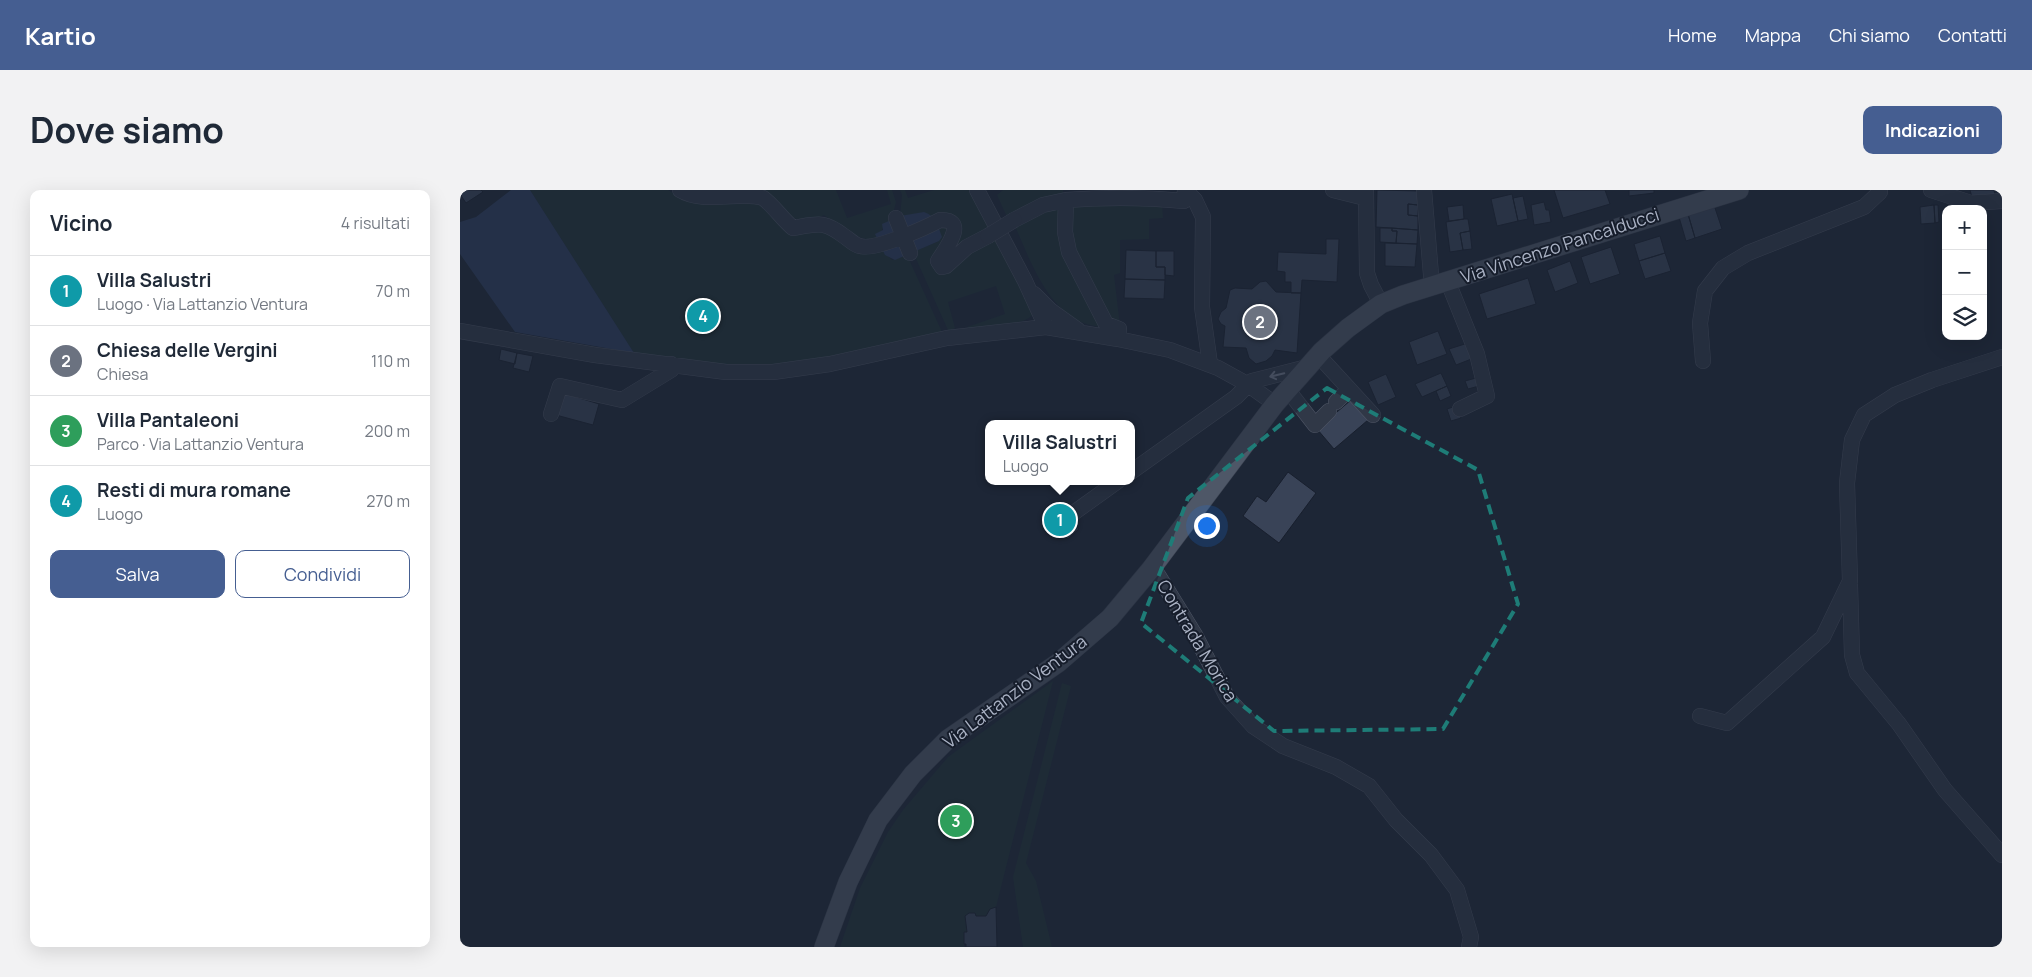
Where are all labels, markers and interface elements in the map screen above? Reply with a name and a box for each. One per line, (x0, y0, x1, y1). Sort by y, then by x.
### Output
text: Kartio (25, 19, 96, 52)
text: Home (1668, 23, 1717, 47)
text: Mappa (1745, 23, 1801, 47)
text: Chi siamo (1829, 23, 1910, 47)
text: Contatti (1938, 23, 2007, 47)
text: Dove siamo (30, 106, 224, 154)
button: Indicazioni (1863, 106, 2002, 154)
street label: Via Vincenzo Pancalducci (1457, 202, 1662, 289)
map controls (1942, 205, 1987, 340)
button: + (1942, 205, 1987, 250)
text: Vicino (50, 209, 113, 237)
text: 4 risultati (341, 212, 410, 234)
button: − (1942, 250, 1987, 295)
text: Villa Salustri (97, 267, 212, 293)
text: 1 (62, 280, 70, 302)
text: 70 m (375, 280, 410, 302)
text: Luogo · Via Lattanzio Ventura (97, 293, 308, 315)
button: layers (1942, 295, 1987, 340)
pin: 4 (687, 297, 719, 335)
pin: 2 (1244, 303, 1276, 341)
text: Chiesa delle Vergini (97, 337, 278, 363)
text: 2 (61, 350, 71, 372)
text: 110 m (371, 350, 410, 372)
text: Chiesa (97, 363, 148, 385)
one-way arrow (1270, 371, 1286, 380)
text: Villa Pantaleoni (97, 407, 239, 433)
text: 3 (61, 420, 71, 442)
text: 200 m (365, 420, 410, 442)
popup (985, 420, 1135, 485)
text: Villa Salustri (1003, 429, 1117, 455)
text: Parco · Via Lattanzio Ventura (97, 433, 304, 455)
text: Luogo (1003, 455, 1049, 477)
text: Resti di mura romane (97, 477, 291, 503)
text: 4 (61, 490, 71, 512)
text: 270 m (366, 490, 410, 512)
pin: 1 (1044, 501, 1076, 539)
text: Luogo (97, 503, 143, 525)
your location (1194, 513, 1220, 539)
button: Salva (50, 550, 225, 598)
button: Condividi (235, 550, 410, 598)
street label: Contrada Morica (1152, 575, 1244, 706)
street label: Via Lattanzio Ventura (938, 629, 1091, 753)
pin: 3 (940, 802, 972, 840)

